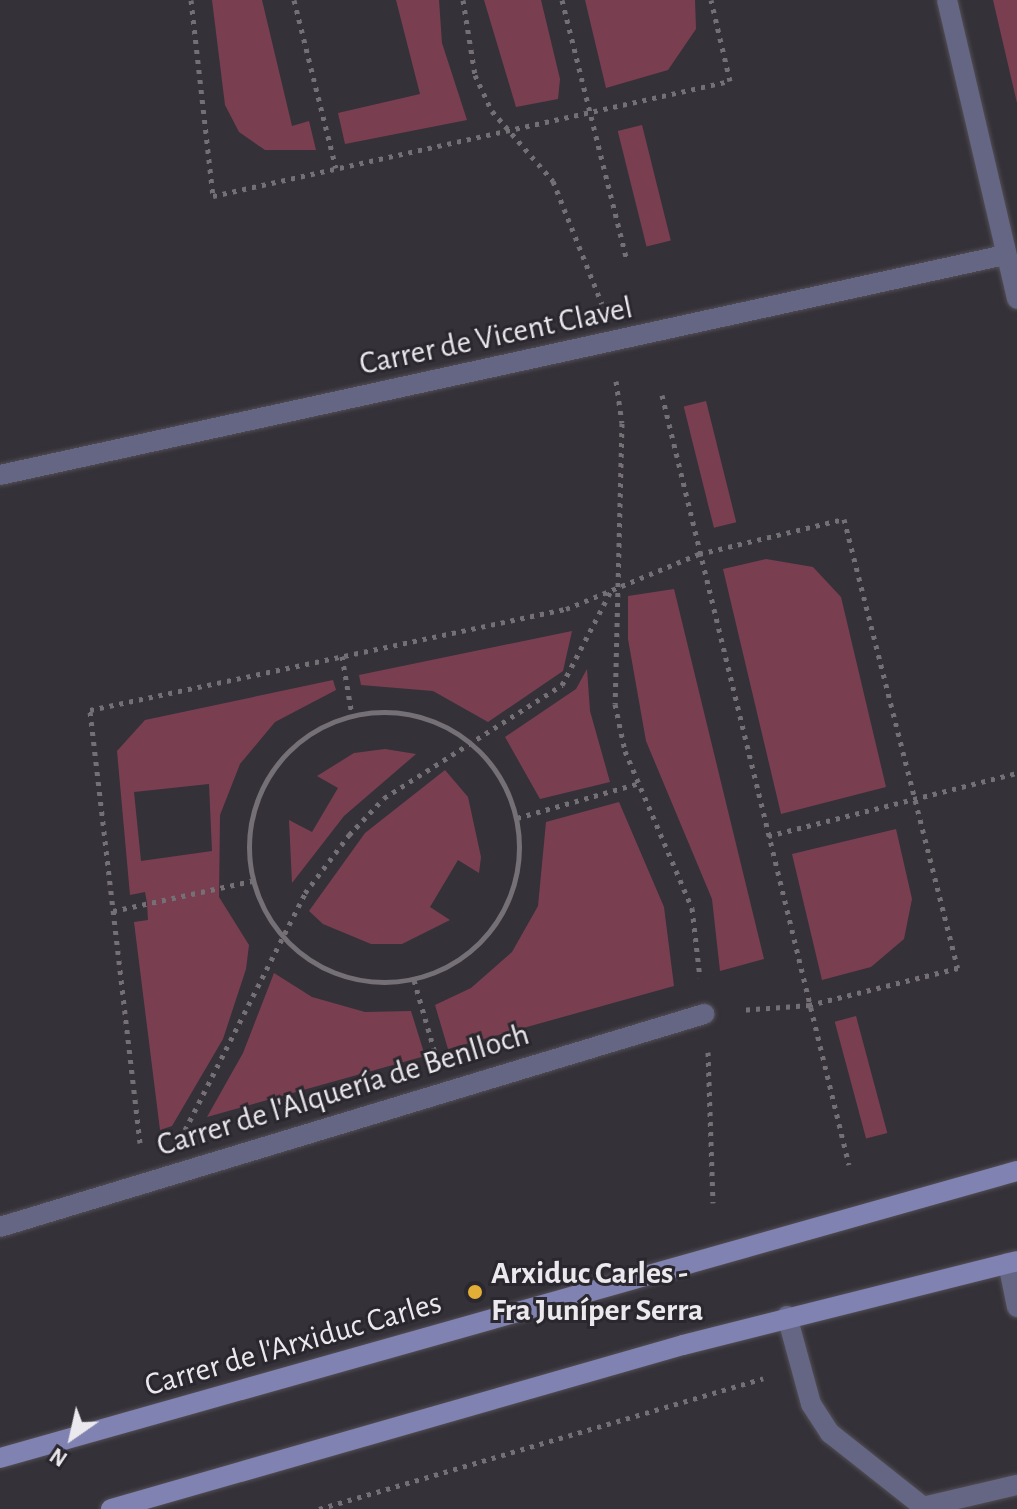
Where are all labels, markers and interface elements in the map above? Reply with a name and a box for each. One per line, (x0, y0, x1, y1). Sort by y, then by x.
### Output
street label: Carrer de Vicent Clavel (356, 288, 636, 384)
street label: Carrer de l'Alquería de Benlloch (152, 1015, 534, 1165)
place label: Arxiduc Carles - Fra Juníper Serra (491, 1255, 703, 1330)
street label: Carrer de l'Arxiduc Carles (140, 1283, 446, 1405)
marker: Arxiduc Carles - Fra Juníper Serra (466, 1283, 484, 1301)
north arrow (32, 1397, 112, 1477)
text: N (46, 1444, 71, 1470)

